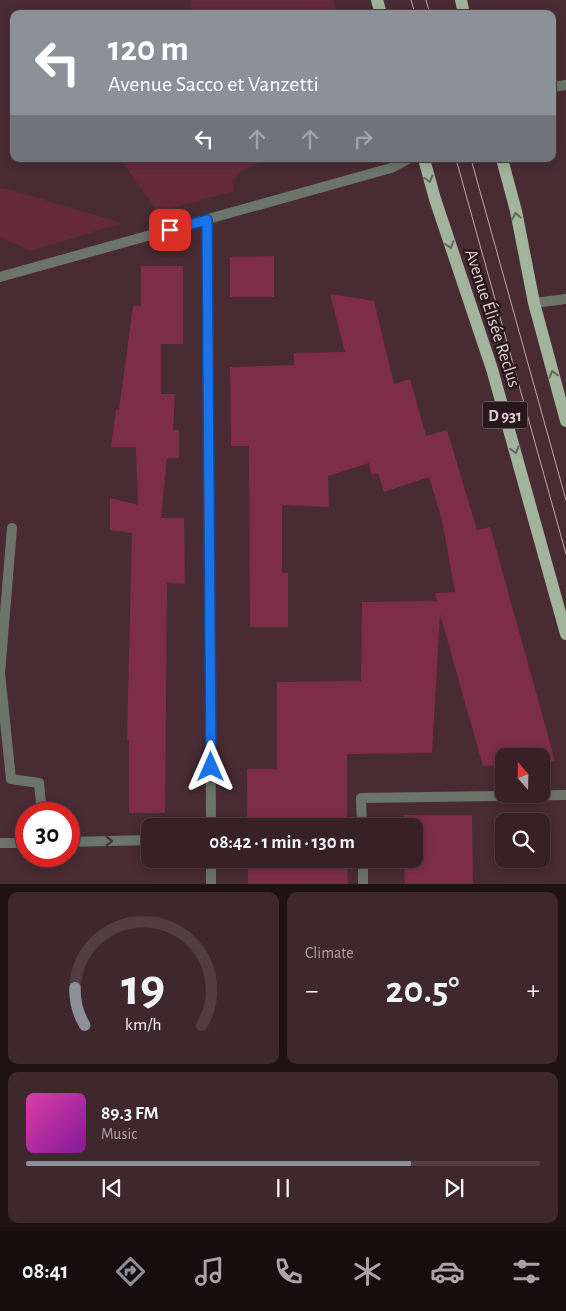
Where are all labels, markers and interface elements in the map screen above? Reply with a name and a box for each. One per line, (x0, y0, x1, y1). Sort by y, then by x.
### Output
icon: left (25, 30, 90, 95)
text: 120 m (108, 32, 189, 67)
text: Avenue Sacco et Vanzetti (108, 73, 319, 95)
icon: left (190, 125, 218, 153)
icon: ahead (243, 125, 271, 153)
icon: ahead (296, 125, 324, 153)
icon: right (349, 125, 377, 153)
one-way arrow (424, 174, 434, 183)
pin (149, 209, 191, 251)
one-way arrow (512, 211, 522, 220)
icon: arrive (156, 216, 184, 244)
one-way arrow (445, 241, 455, 249)
street label: Avenue Élisée Reclus (461, 246, 526, 390)
one-way arrow (549, 370, 559, 378)
road number: D 931 (482, 402, 528, 428)
one-way arrow (509, 446, 520, 455)
position arrow (184, 740, 236, 792)
north arrow (495, 748, 550, 802)
map controls (495, 748, 550, 868)
speed limit sign: 30 (15, 802, 80, 867)
button: search (495, 813, 550, 868)
text: 08:42 · 1 min · 130 m (209, 833, 355, 852)
one-way arrow (106, 836, 114, 846)
text: Climate (305, 945, 354, 961)
text: 19 (122, 962, 165, 1014)
text: 20.5° (386, 972, 459, 1010)
text: − (305, 977, 318, 1005)
text: + (527, 977, 540, 1005)
text: km/h (125, 1016, 162, 1034)
text: 89.3 FM (101, 1104, 159, 1123)
text: Music (101, 1126, 137, 1142)
icon: previous (98, 1174, 126, 1202)
icon: pause (269, 1174, 297, 1202)
icon: next (440, 1174, 468, 1202)
icon: directions (113, 1254, 148, 1289)
icon: music (192, 1254, 227, 1289)
icon: phone (271, 1254, 306, 1289)
icon: climate (350, 1254, 385, 1289)
icon: car (430, 1254, 465, 1289)
icon: filters (509, 1254, 544, 1289)
text: 08:41 (22, 1260, 68, 1282)

